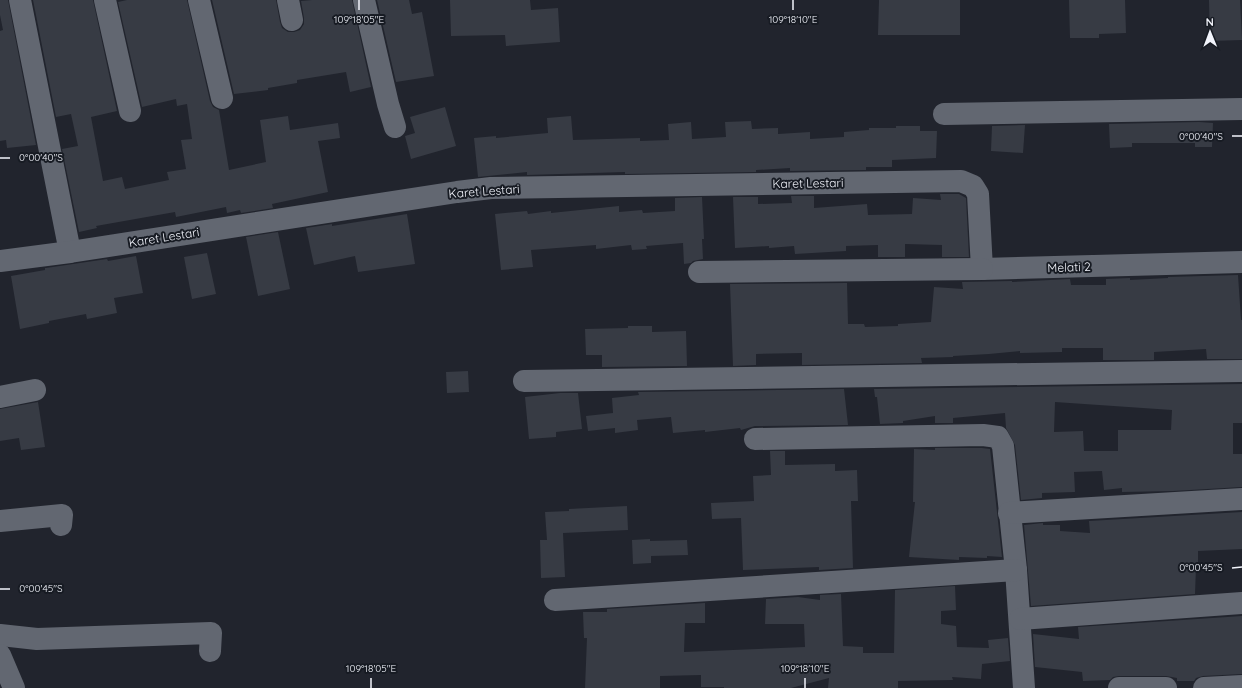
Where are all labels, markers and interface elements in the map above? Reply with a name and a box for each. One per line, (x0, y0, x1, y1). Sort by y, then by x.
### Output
north arrow (1190, 12, 1230, 52)
text: 109°18'05"E (334, 13, 385, 26)
text: 109°18'10"E (769, 13, 818, 26)
text: N (1206, 15, 1214, 29)
text: 0°00'40"S (1179, 130, 1223, 143)
text: 0°00'40"S (19, 151, 63, 164)
street label: Karet Lestari (772, 175, 844, 191)
street label: Karet Lestari (448, 181, 520, 201)
street label: Karet Lestari (128, 224, 200, 250)
street label: Melati 2 (1047, 259, 1091, 275)
text: 0°00'45"S (1179, 561, 1223, 574)
text: 0°00'45"S (19, 582, 63, 595)
text: 109°18'05"E (346, 662, 397, 675)
text: 109°18'10"E (781, 662, 830, 675)

